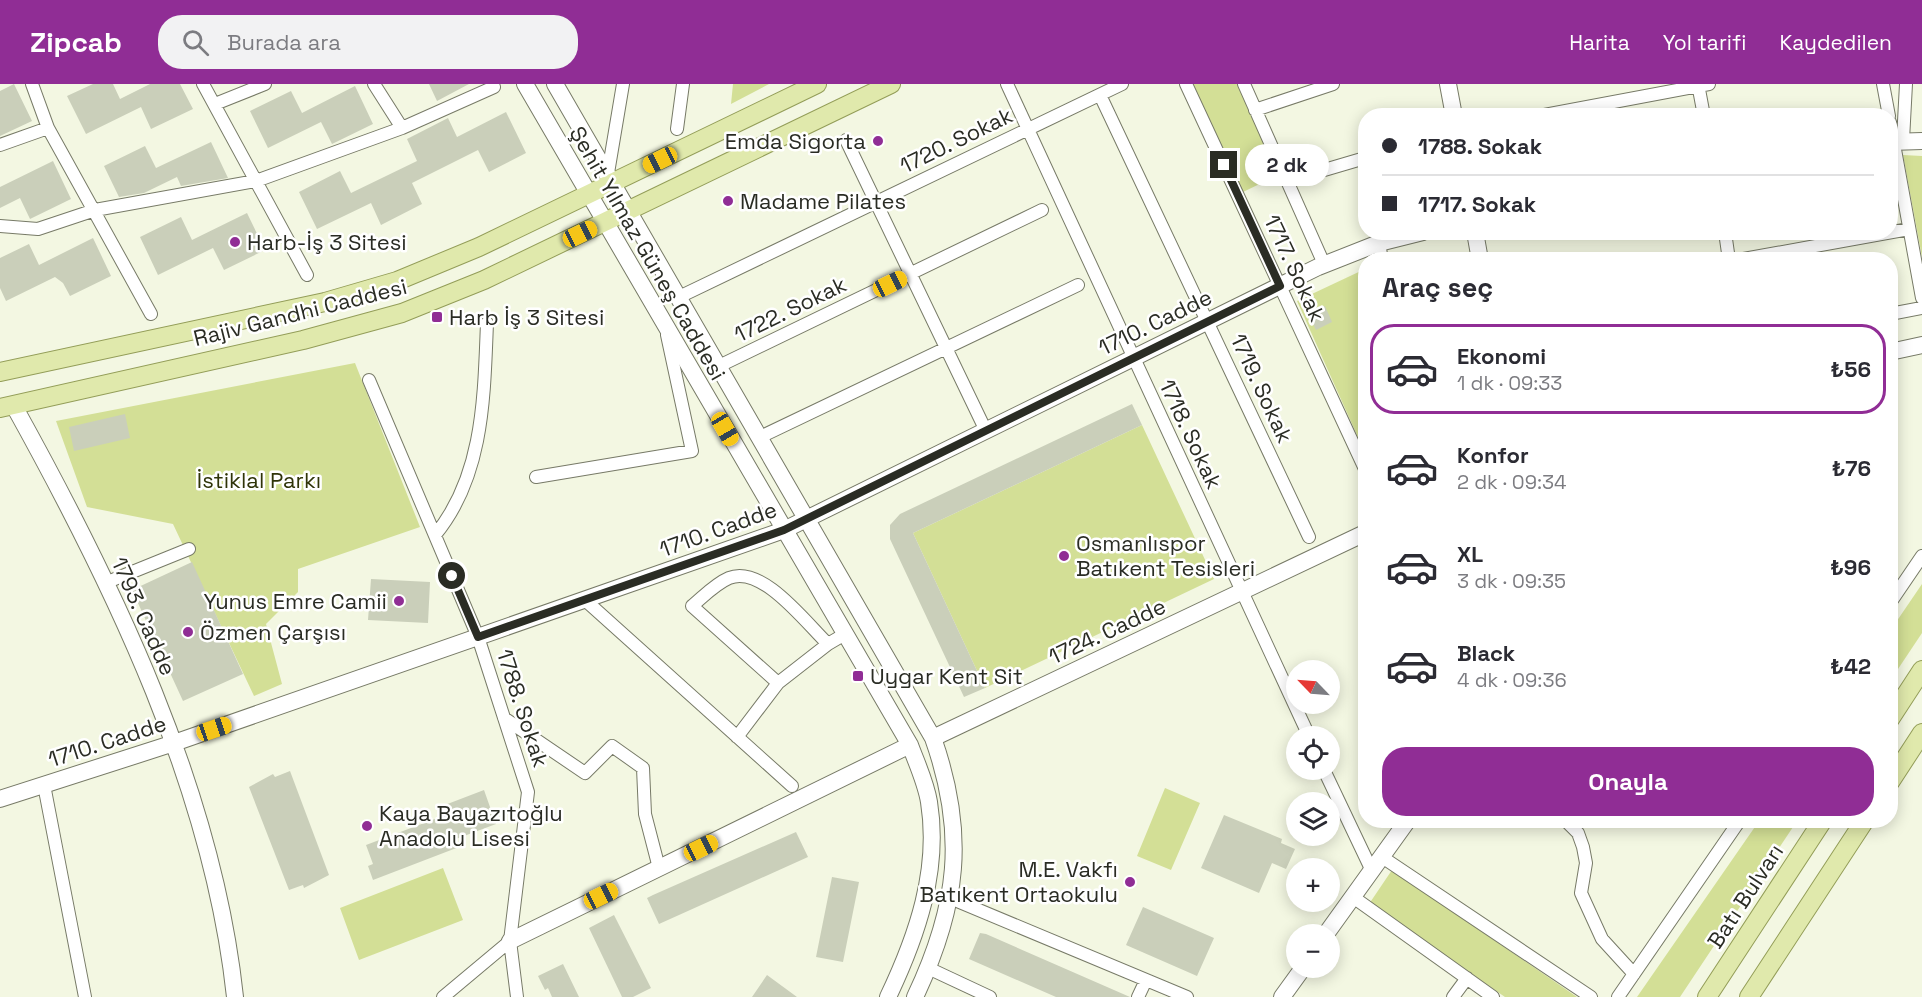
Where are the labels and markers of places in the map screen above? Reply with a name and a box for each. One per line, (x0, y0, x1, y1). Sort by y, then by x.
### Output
place label: Emda Sigorta (725, 127, 866, 155)
marker: Emda Sigorta (871, 134, 885, 148)
place label: Madame Pilates (740, 187, 906, 215)
marker: Madame Pilates (721, 194, 735, 208)
place label: Harb-İş 3 Sitesi (247, 228, 407, 256)
marker: Harb-İş 3 Sitesi (228, 235, 242, 249)
place label: Harb İş 3 Sitesi (449, 303, 604, 331)
marker: Harb İş 3 Sitesi (430, 310, 444, 324)
place label: Osmanlıspor Batıkent Tesisleri (1076, 529, 1255, 582)
marker: Osmanlıspor Batıkent Tesisleri (1057, 549, 1071, 563)
place label: Yunus Emre Camii (203, 587, 387, 615)
marker: Yunus Emre Camii (392, 594, 406, 608)
place label: Özmen Çarşısı (200, 618, 346, 646)
marker: Özmen Çarşısı (181, 625, 195, 639)
place label: Uygar Kent Sit (870, 662, 1023, 690)
marker: Uygar Kent Sit (851, 669, 865, 683)
place label: Kaya Bayazıtoğlu Anadolu Lisesi (379, 799, 563, 852)
marker: Kaya Bayazıtoğlu Anadolu Lisesi (360, 819, 374, 833)
place label: M.E. Vakfı Batıkent Ortaokulu (920, 855, 1118, 908)
marker: M.E. Vakfı Batıkent Ortaokulu (1123, 875, 1137, 889)

